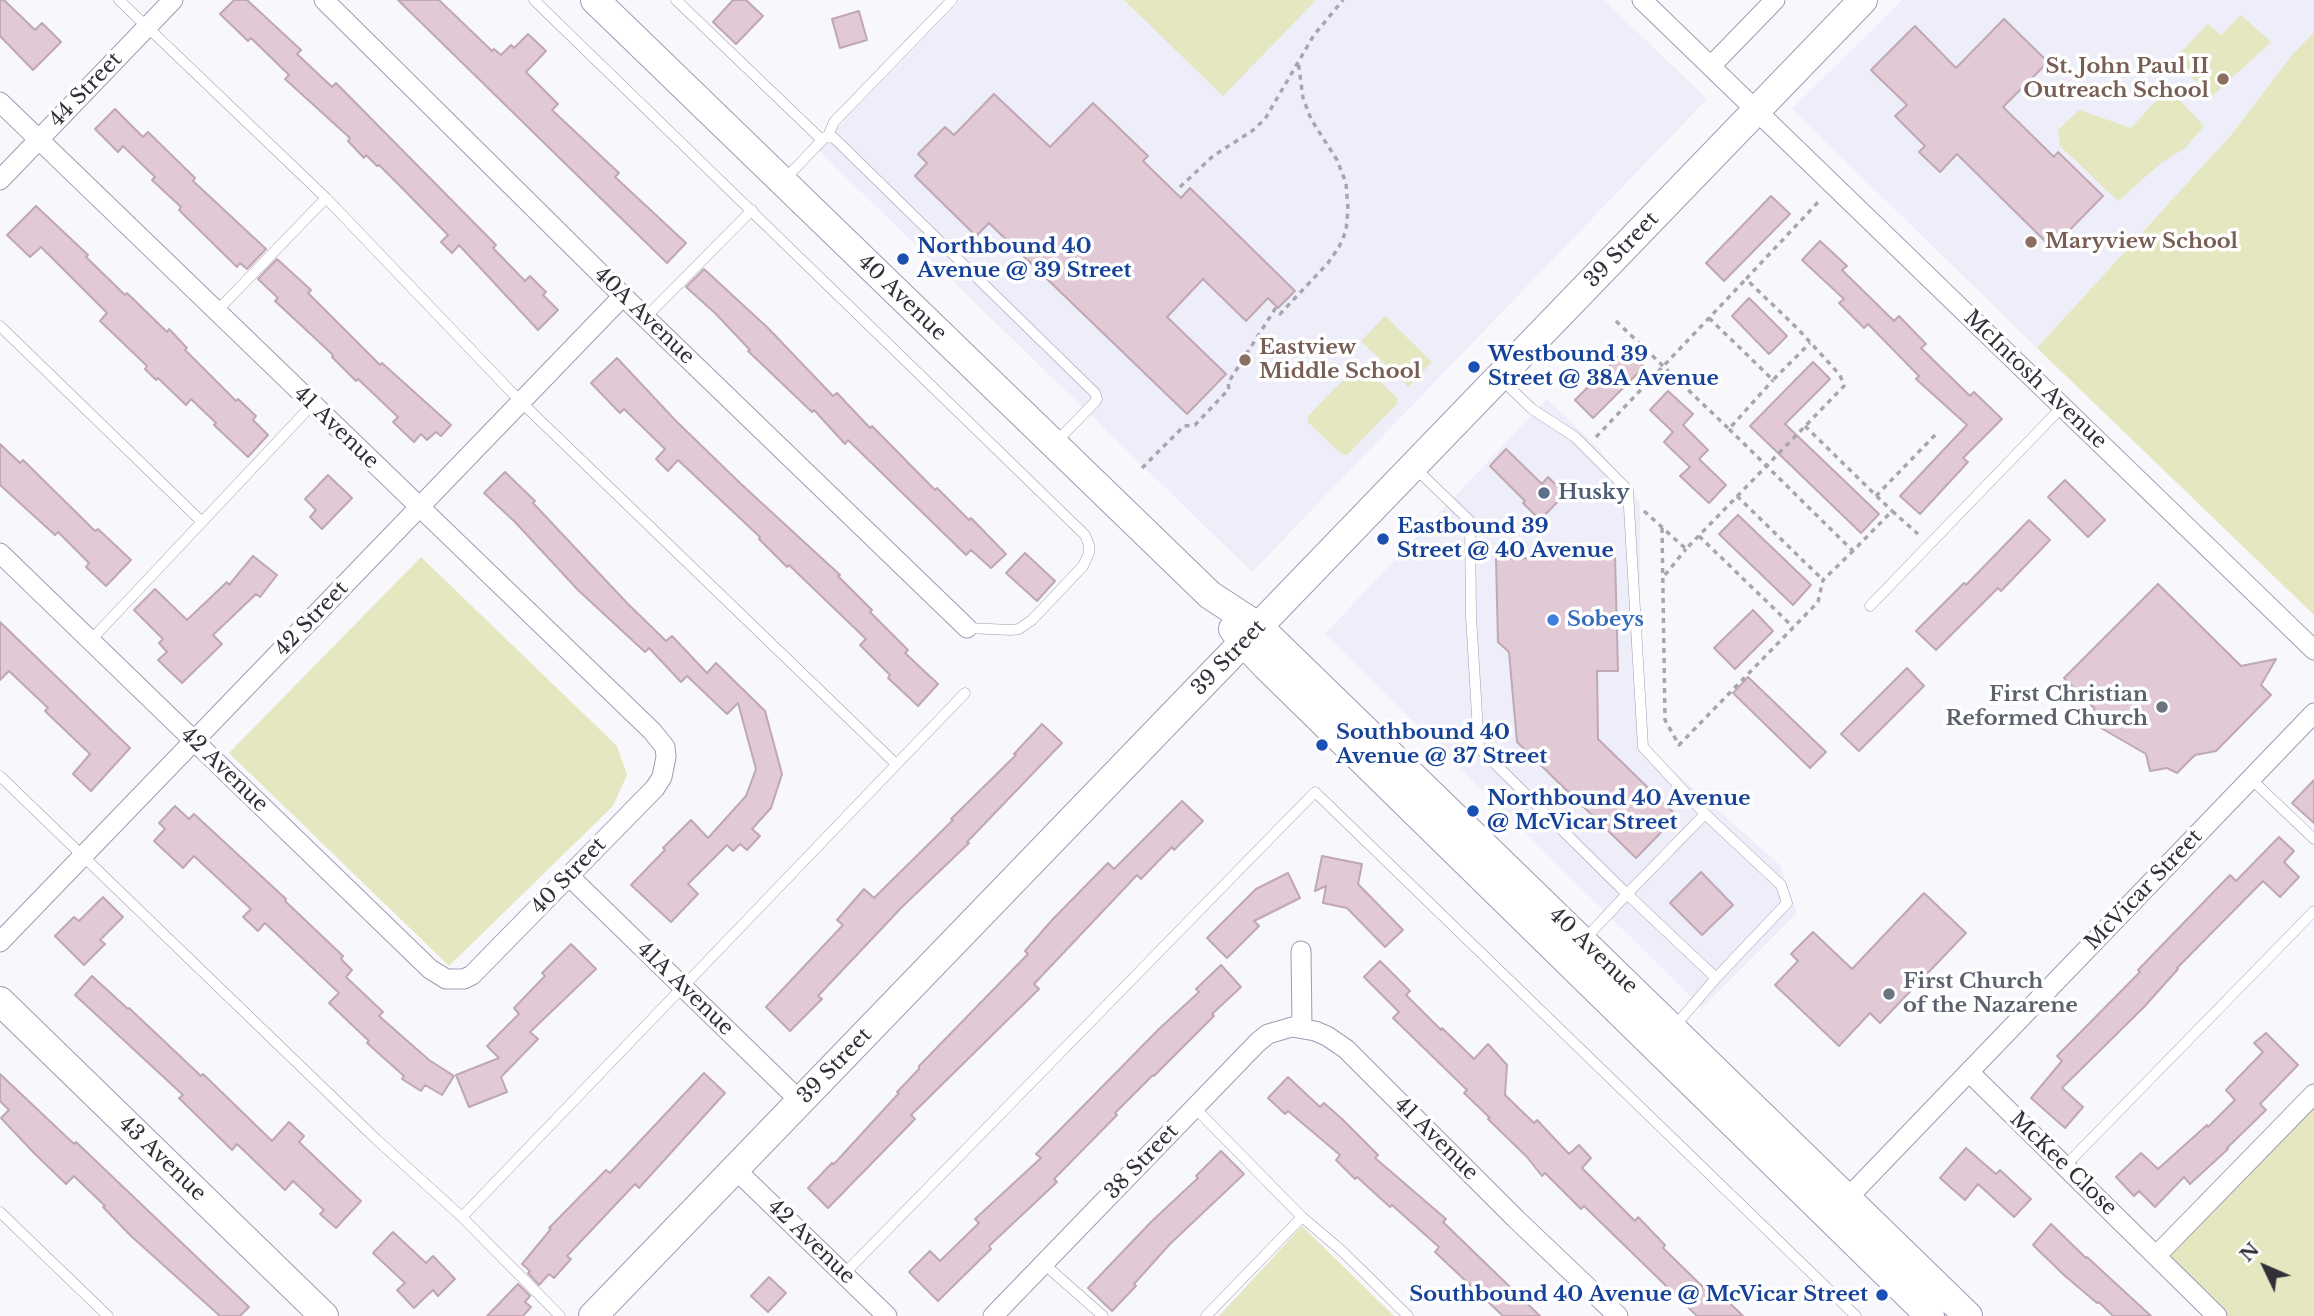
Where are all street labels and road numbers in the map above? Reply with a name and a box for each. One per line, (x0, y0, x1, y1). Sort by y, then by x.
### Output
street label: 44 Street (44, 48, 128, 132)
street label: 39 Street (1580, 207, 1664, 293)
street label: 40 Avenue (853, 250, 951, 346)
street label: 40A Avenue (589, 262, 699, 370)
street label: McIntosh Avenue (1958, 305, 2112, 455)
street label: 41 Avenue (289, 382, 383, 474)
street label: 42 Street (270, 576, 354, 662)
street label: 39 Street (1187, 615, 1271, 701)
street label: 42 Avenue (175, 722, 273, 818)
street label: McVicar Street (2080, 824, 2208, 956)
street label: 40 Street (526, 833, 612, 919)
street label: 40 Avenue (1544, 903, 1642, 999)
street label: 41A Avenue (632, 937, 738, 1041)
street label: 39 Street (793, 1023, 877, 1109)
street label: 41 Avenue (1389, 1092, 1483, 1186)
street label: McKee Close (2004, 1107, 2122, 1221)
street label: 43 Avenue (113, 1111, 211, 1207)
street label: 38 Street (1100, 1119, 1184, 1205)
street label: 42 Avenue (762, 1194, 860, 1290)

